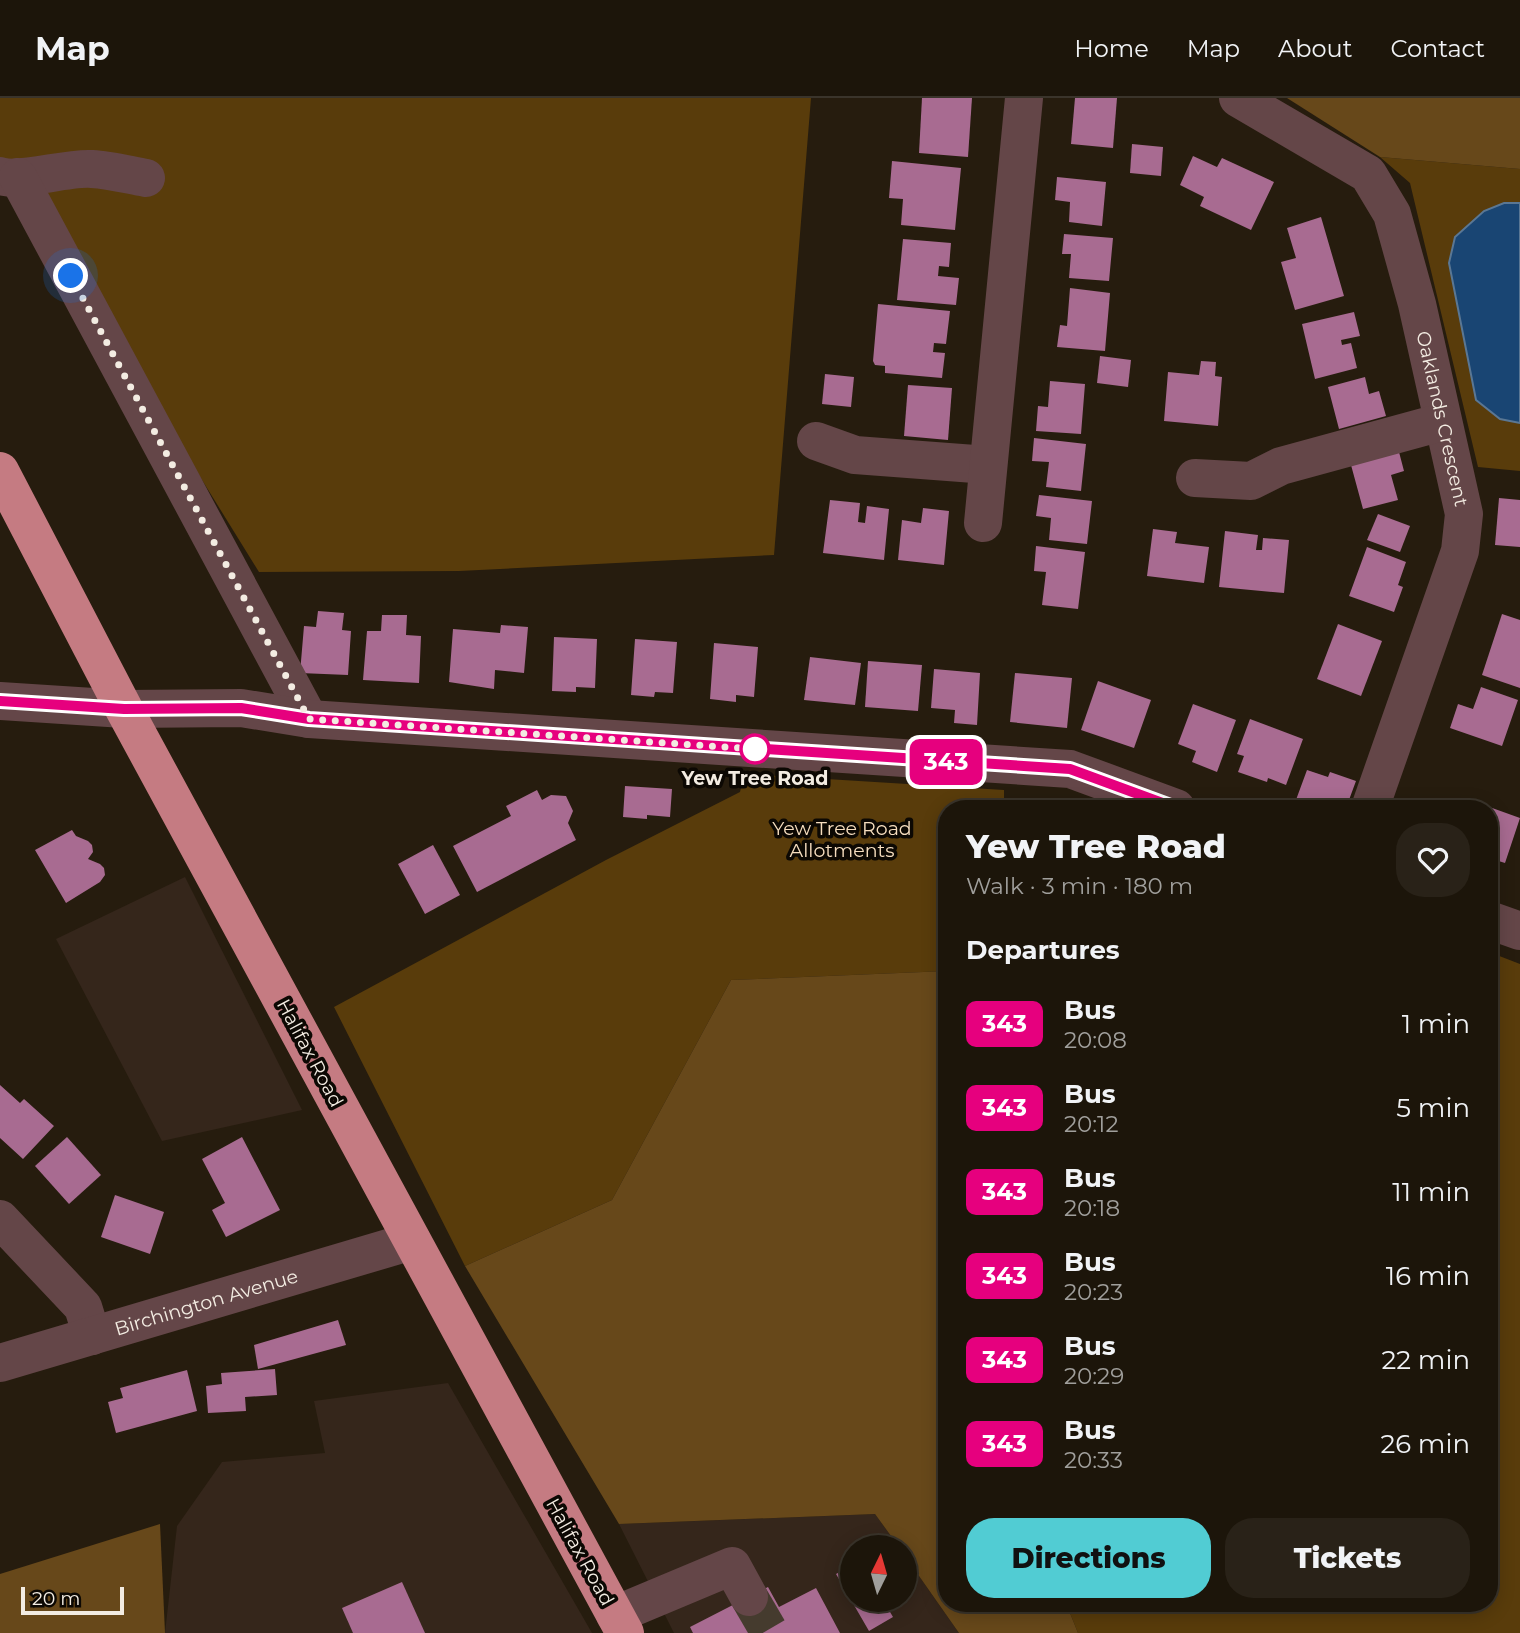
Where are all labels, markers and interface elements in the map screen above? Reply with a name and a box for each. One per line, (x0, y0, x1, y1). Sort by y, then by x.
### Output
text: Map (35, 28, 110, 68)
text: Home (1074, 34, 1149, 63)
text: Map (1187, 34, 1240, 63)
text: About (1278, 34, 1352, 63)
text: Contact (1390, 34, 1485, 63)
your location (53, 258, 88, 293)
street label: Oaklands Crescent (1412, 329, 1473, 509)
marker: Yew Tree Road (740, 734, 770, 764)
line badge: 343 (906, 739, 986, 785)
text: 343 (924, 747, 968, 776)
place label: Yew Tree Road (681, 767, 828, 790)
park label: Yew Tree Road Allotments (772, 817, 912, 862)
button: heart (1396, 823, 1470, 897)
text: Yew Tree Road (966, 826, 1226, 866)
text: Walk · 3 min · 180 m (966, 872, 1193, 900)
text: Departures (966, 934, 1120, 966)
text: Bus (1064, 994, 1116, 1026)
street label: Halifax Road (272, 995, 348, 1111)
text: 1 min (1402, 1008, 1470, 1040)
text: 343 (982, 1009, 1027, 1038)
text: 20:08 (1064, 1026, 1127, 1054)
text: Bus (1064, 1078, 1116, 1110)
text: 5 min (1396, 1092, 1470, 1124)
text: 343 (982, 1093, 1027, 1122)
text: 20:12 (1064, 1110, 1118, 1138)
text: Bus (1064, 1162, 1116, 1194)
text: 11 min (1392, 1176, 1470, 1208)
text: 343 (982, 1177, 1027, 1206)
text: 20:18 (1064, 1194, 1120, 1222)
text: Bus (1064, 1246, 1116, 1278)
text: 16 min (1386, 1260, 1470, 1292)
text: 343 (982, 1261, 1027, 1290)
street label: Birchington Avenue (112, 1264, 301, 1340)
text: 20:23 (1064, 1278, 1123, 1306)
text: Bus (1064, 1330, 1116, 1362)
text: 22 min (1381, 1344, 1470, 1376)
text: 343 (982, 1345, 1027, 1374)
text: 20:29 (1064, 1362, 1124, 1390)
text: Bus (1064, 1414, 1116, 1446)
text: 26 min (1380, 1428, 1470, 1460)
text: 343 (982, 1429, 1027, 1458)
text: 20:33 (1064, 1446, 1123, 1474)
street label: Halifax Road (541, 1494, 619, 1610)
button: Directions (966, 1518, 1211, 1598)
button: Tickets (1225, 1518, 1470, 1598)
north arrow (840, 1535, 917, 1612)
map controls (840, 1535, 917, 1612)
scale bar (21, 1584, 124, 1616)
text: 20 m (32, 1587, 80, 1610)

